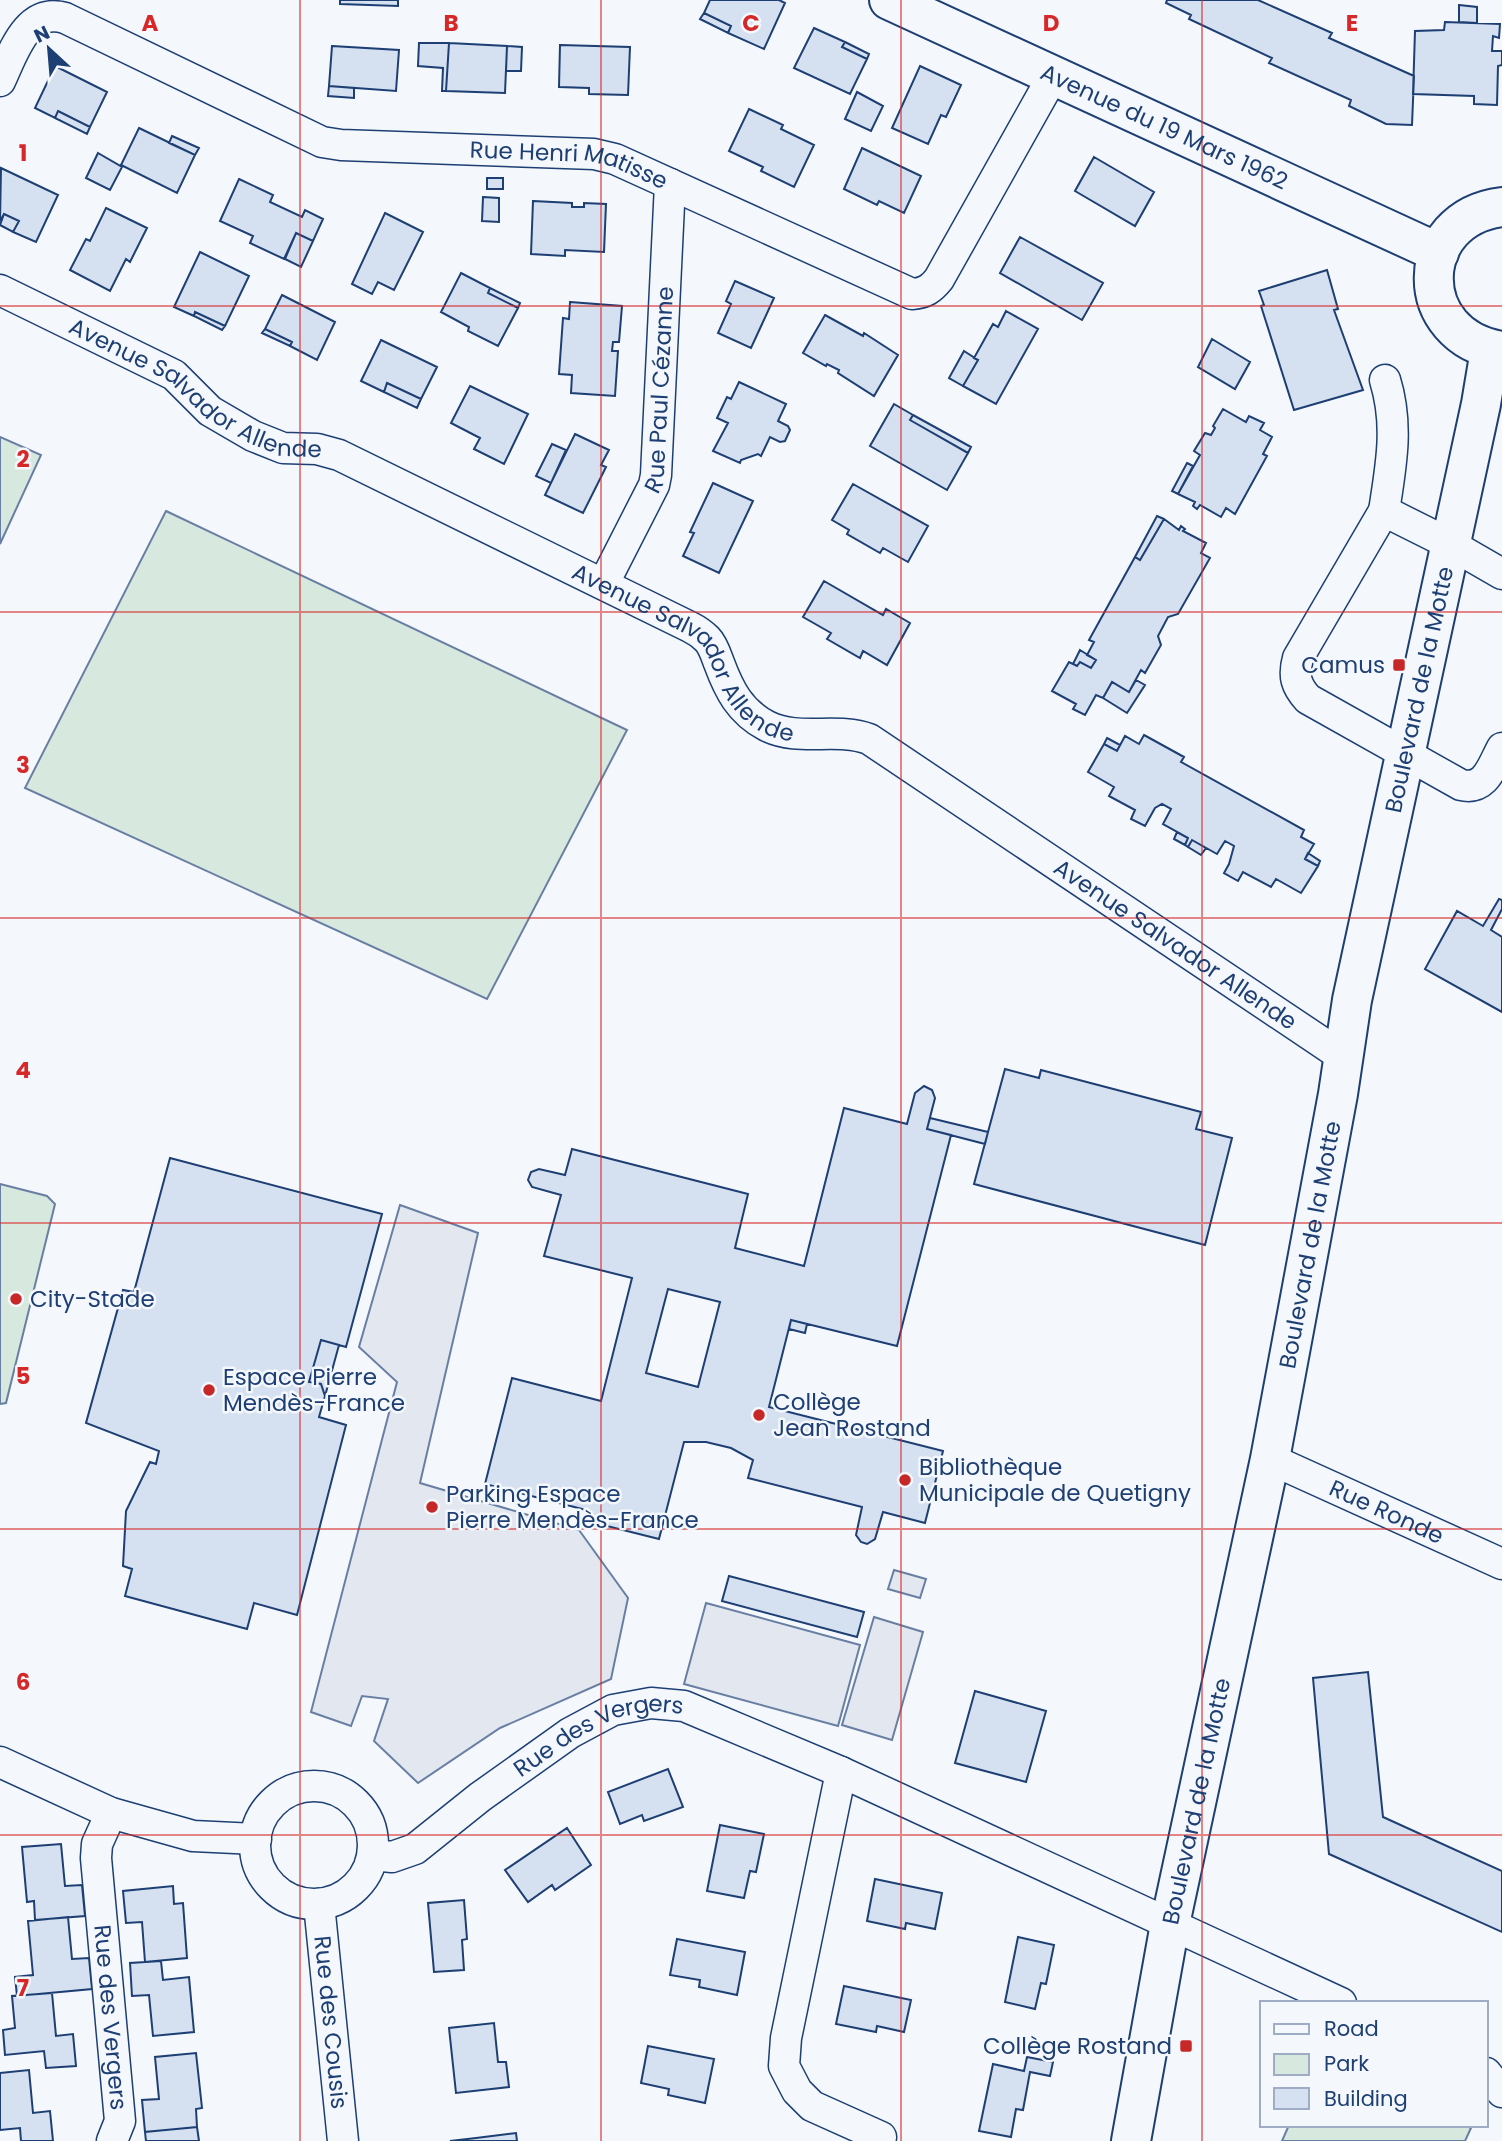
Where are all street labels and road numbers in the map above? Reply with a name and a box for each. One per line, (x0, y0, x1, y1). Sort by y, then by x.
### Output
street label: Avenue du 19 Mars 1962 (1035, 56, 1293, 197)
street label: Rue Henri Matisse (469, 134, 673, 197)
street label: Rue Paul Cézanne (636, 285, 681, 499)
street label: Avenue Salvador Allende (64, 310, 322, 465)
street label: Avenue Salvador Allende (567, 556, 796, 749)
street label: Boulevard de la Motte (1377, 563, 1461, 816)
street label: Avenue Salvador Allende (1047, 851, 1303, 1037)
street label: Boulevard de la Motte (1271, 1118, 1349, 1371)
street label: Rue Ronde (1324, 1472, 1449, 1552)
street label: Boulevard de la Motte (1154, 1675, 1238, 1927)
street label: Rue des Vergers (507, 1687, 685, 1784)
street label: Rue des Vergers (86, 1923, 135, 2111)
street label: Rue des Cousis (306, 1934, 356, 2111)

